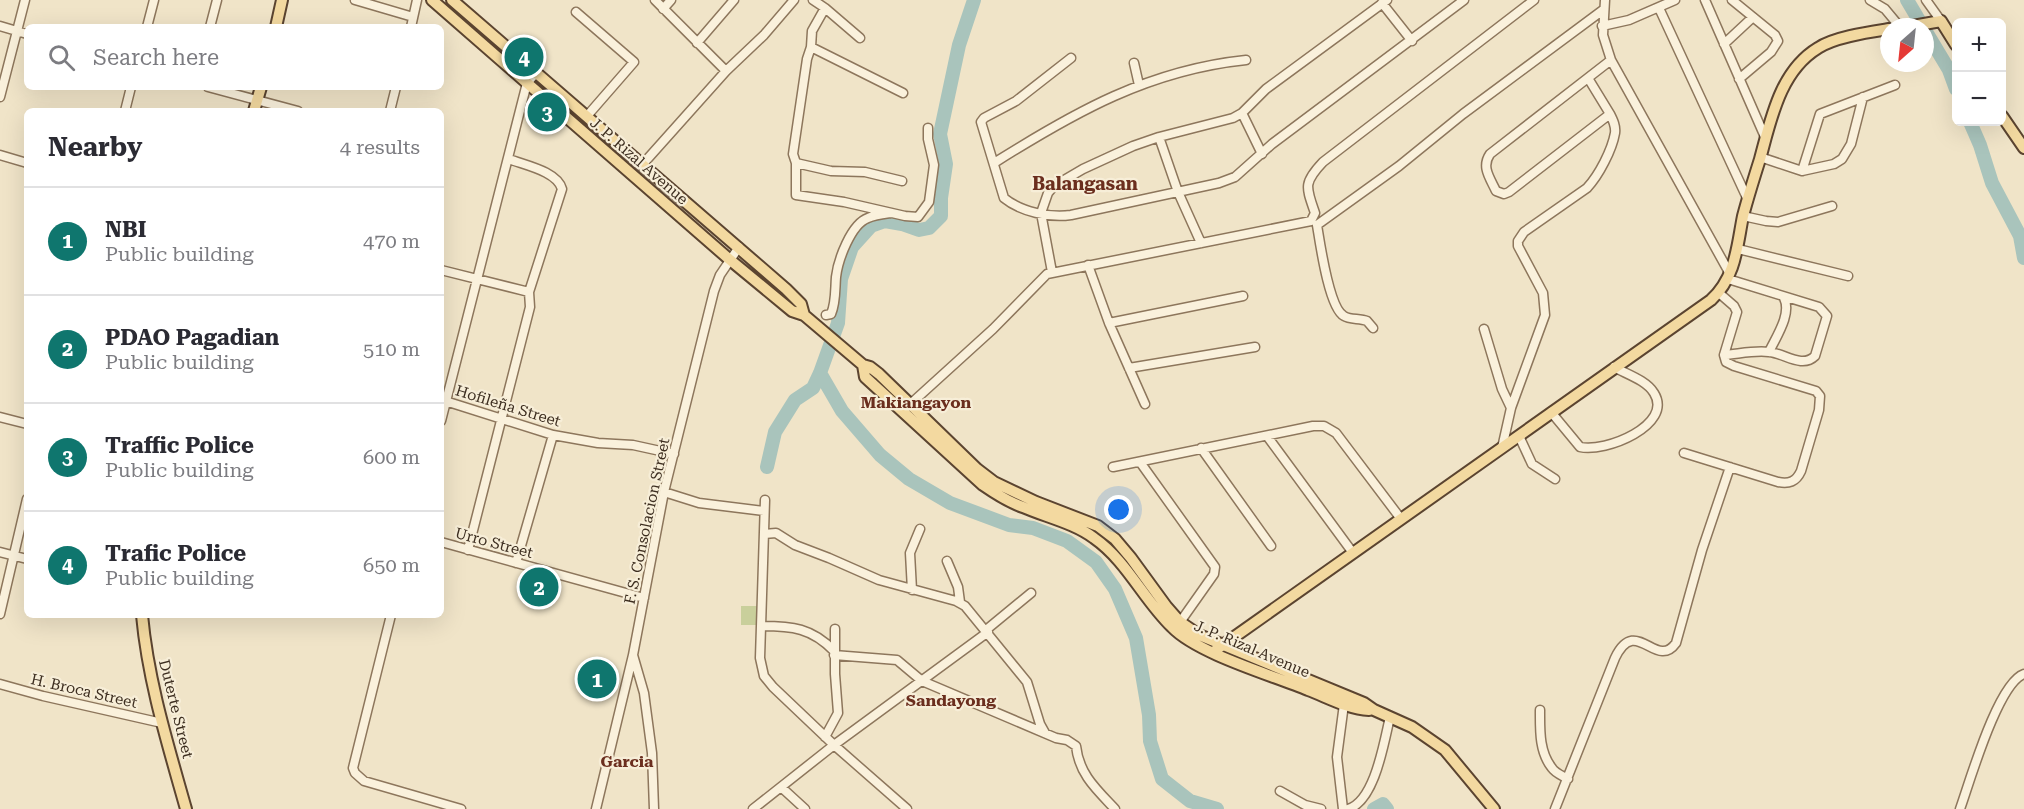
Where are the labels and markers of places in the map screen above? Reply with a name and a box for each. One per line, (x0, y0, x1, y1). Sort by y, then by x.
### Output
pin: 4 (504, 34, 544, 80)
pin: 3 (528, 90, 566, 134)
pin: 2 (520, 564, 558, 610)
pin: 1 (578, 656, 616, 702)

